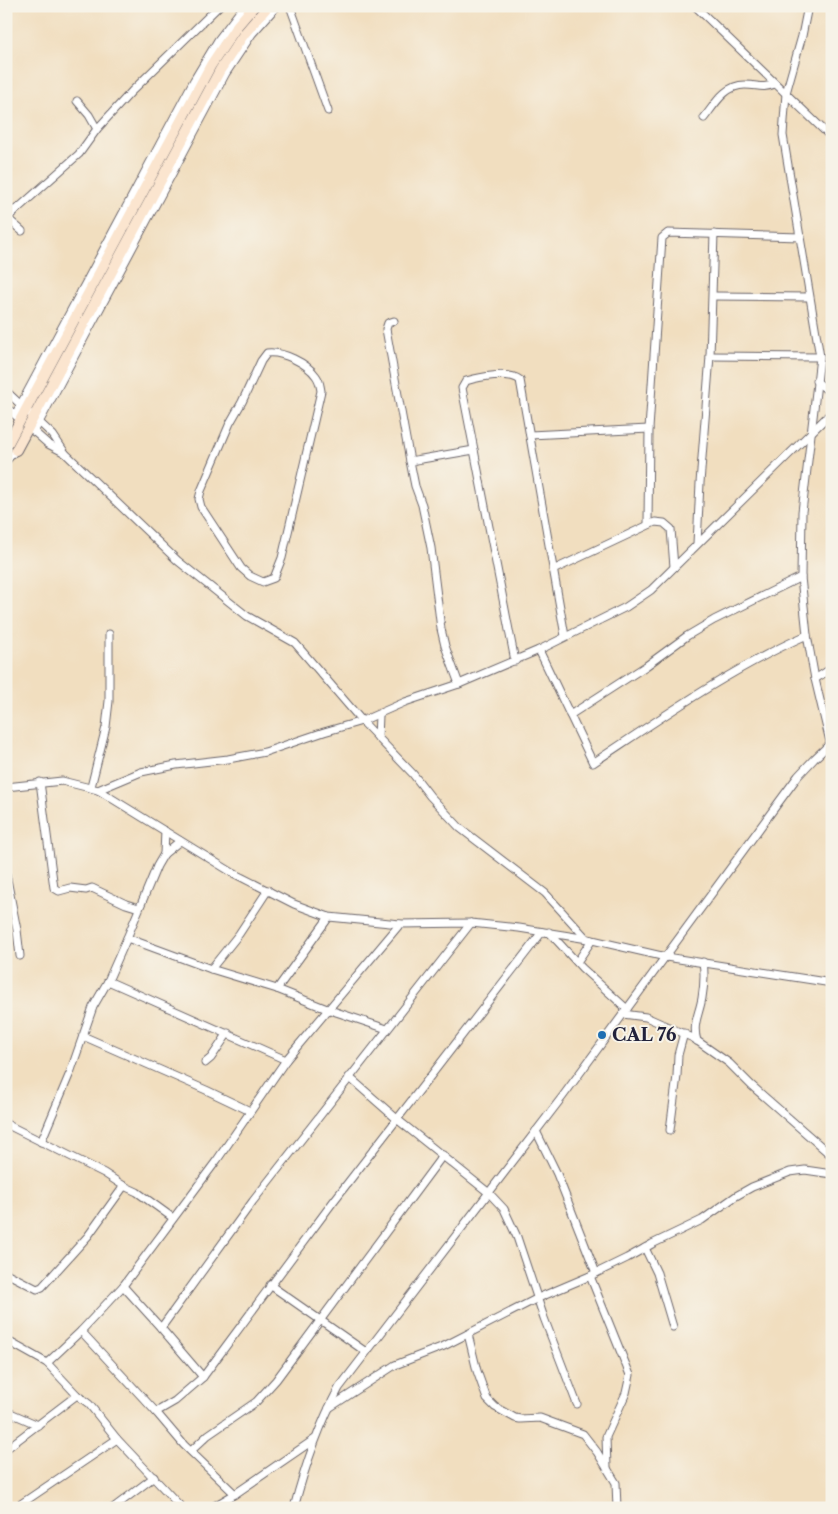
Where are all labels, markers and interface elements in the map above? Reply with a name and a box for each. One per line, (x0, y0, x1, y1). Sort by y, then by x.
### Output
place label: CAL 76 (612, 1024, 677, 1046)
marker: CAL 76 (596, 1029, 608, 1041)

